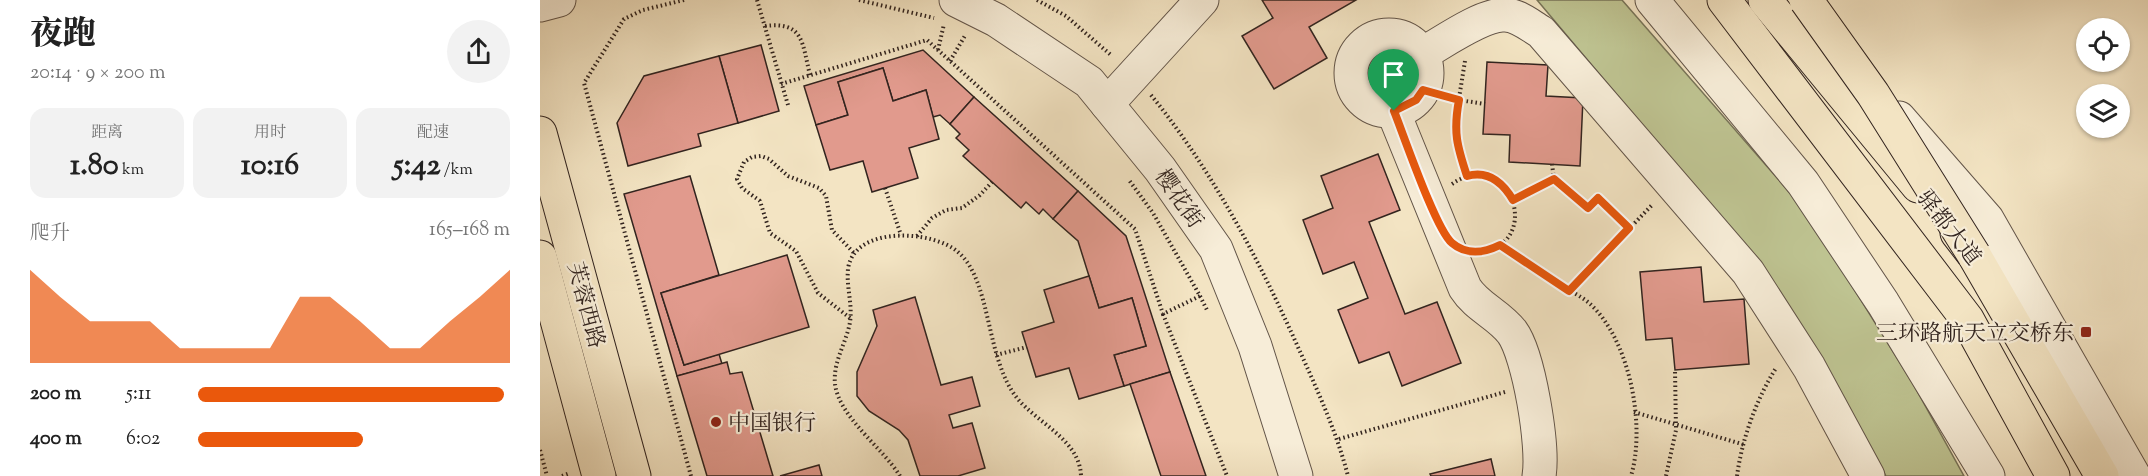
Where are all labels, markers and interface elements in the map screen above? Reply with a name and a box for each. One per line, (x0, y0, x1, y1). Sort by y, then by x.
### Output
text: 夜跑 (30, 12, 96, 60)
map controls (2076, 18, 2130, 138)
button: locate (2076, 18, 2130, 72)
button: share (447, 20, 510, 83)
pin (1368, 49, 1419, 111)
icon: arrive (1377, 58, 1410, 91)
text: 20:14 · 9 × 200 m (30, 59, 165, 88)
button: layers (2076, 84, 2130, 138)
text: 距离 (91, 122, 123, 145)
text: 用时 (254, 122, 286, 145)
text: 配速 (417, 122, 449, 145)
text: 1.80 (70, 145, 119, 188)
text: 10:16 (241, 145, 299, 188)
text: 5:42 (393, 145, 440, 188)
text: km (119, 159, 144, 182)
text: /km (440, 159, 473, 182)
street label: 樱花街 (1146, 164, 1210, 236)
street label: 驿都大道 (1908, 184, 1987, 273)
text: 165–168 m (429, 216, 510, 245)
text: 爬升 (30, 220, 70, 249)
street label: 芙蓉西路 (557, 259, 611, 352)
place label: 三环路航天立交桥东 (1876, 319, 2074, 351)
marker: 三环路航天立交桥东 (2079, 325, 2093, 339)
text: 200 m (30, 380, 81, 409)
text: 5:11 (126, 380, 152, 409)
place label: 中国银行 (728, 409, 816, 441)
marker: 中国银行 (709, 415, 723, 429)
text: 400 m (30, 425, 82, 454)
text: 6:02 (126, 425, 160, 454)

